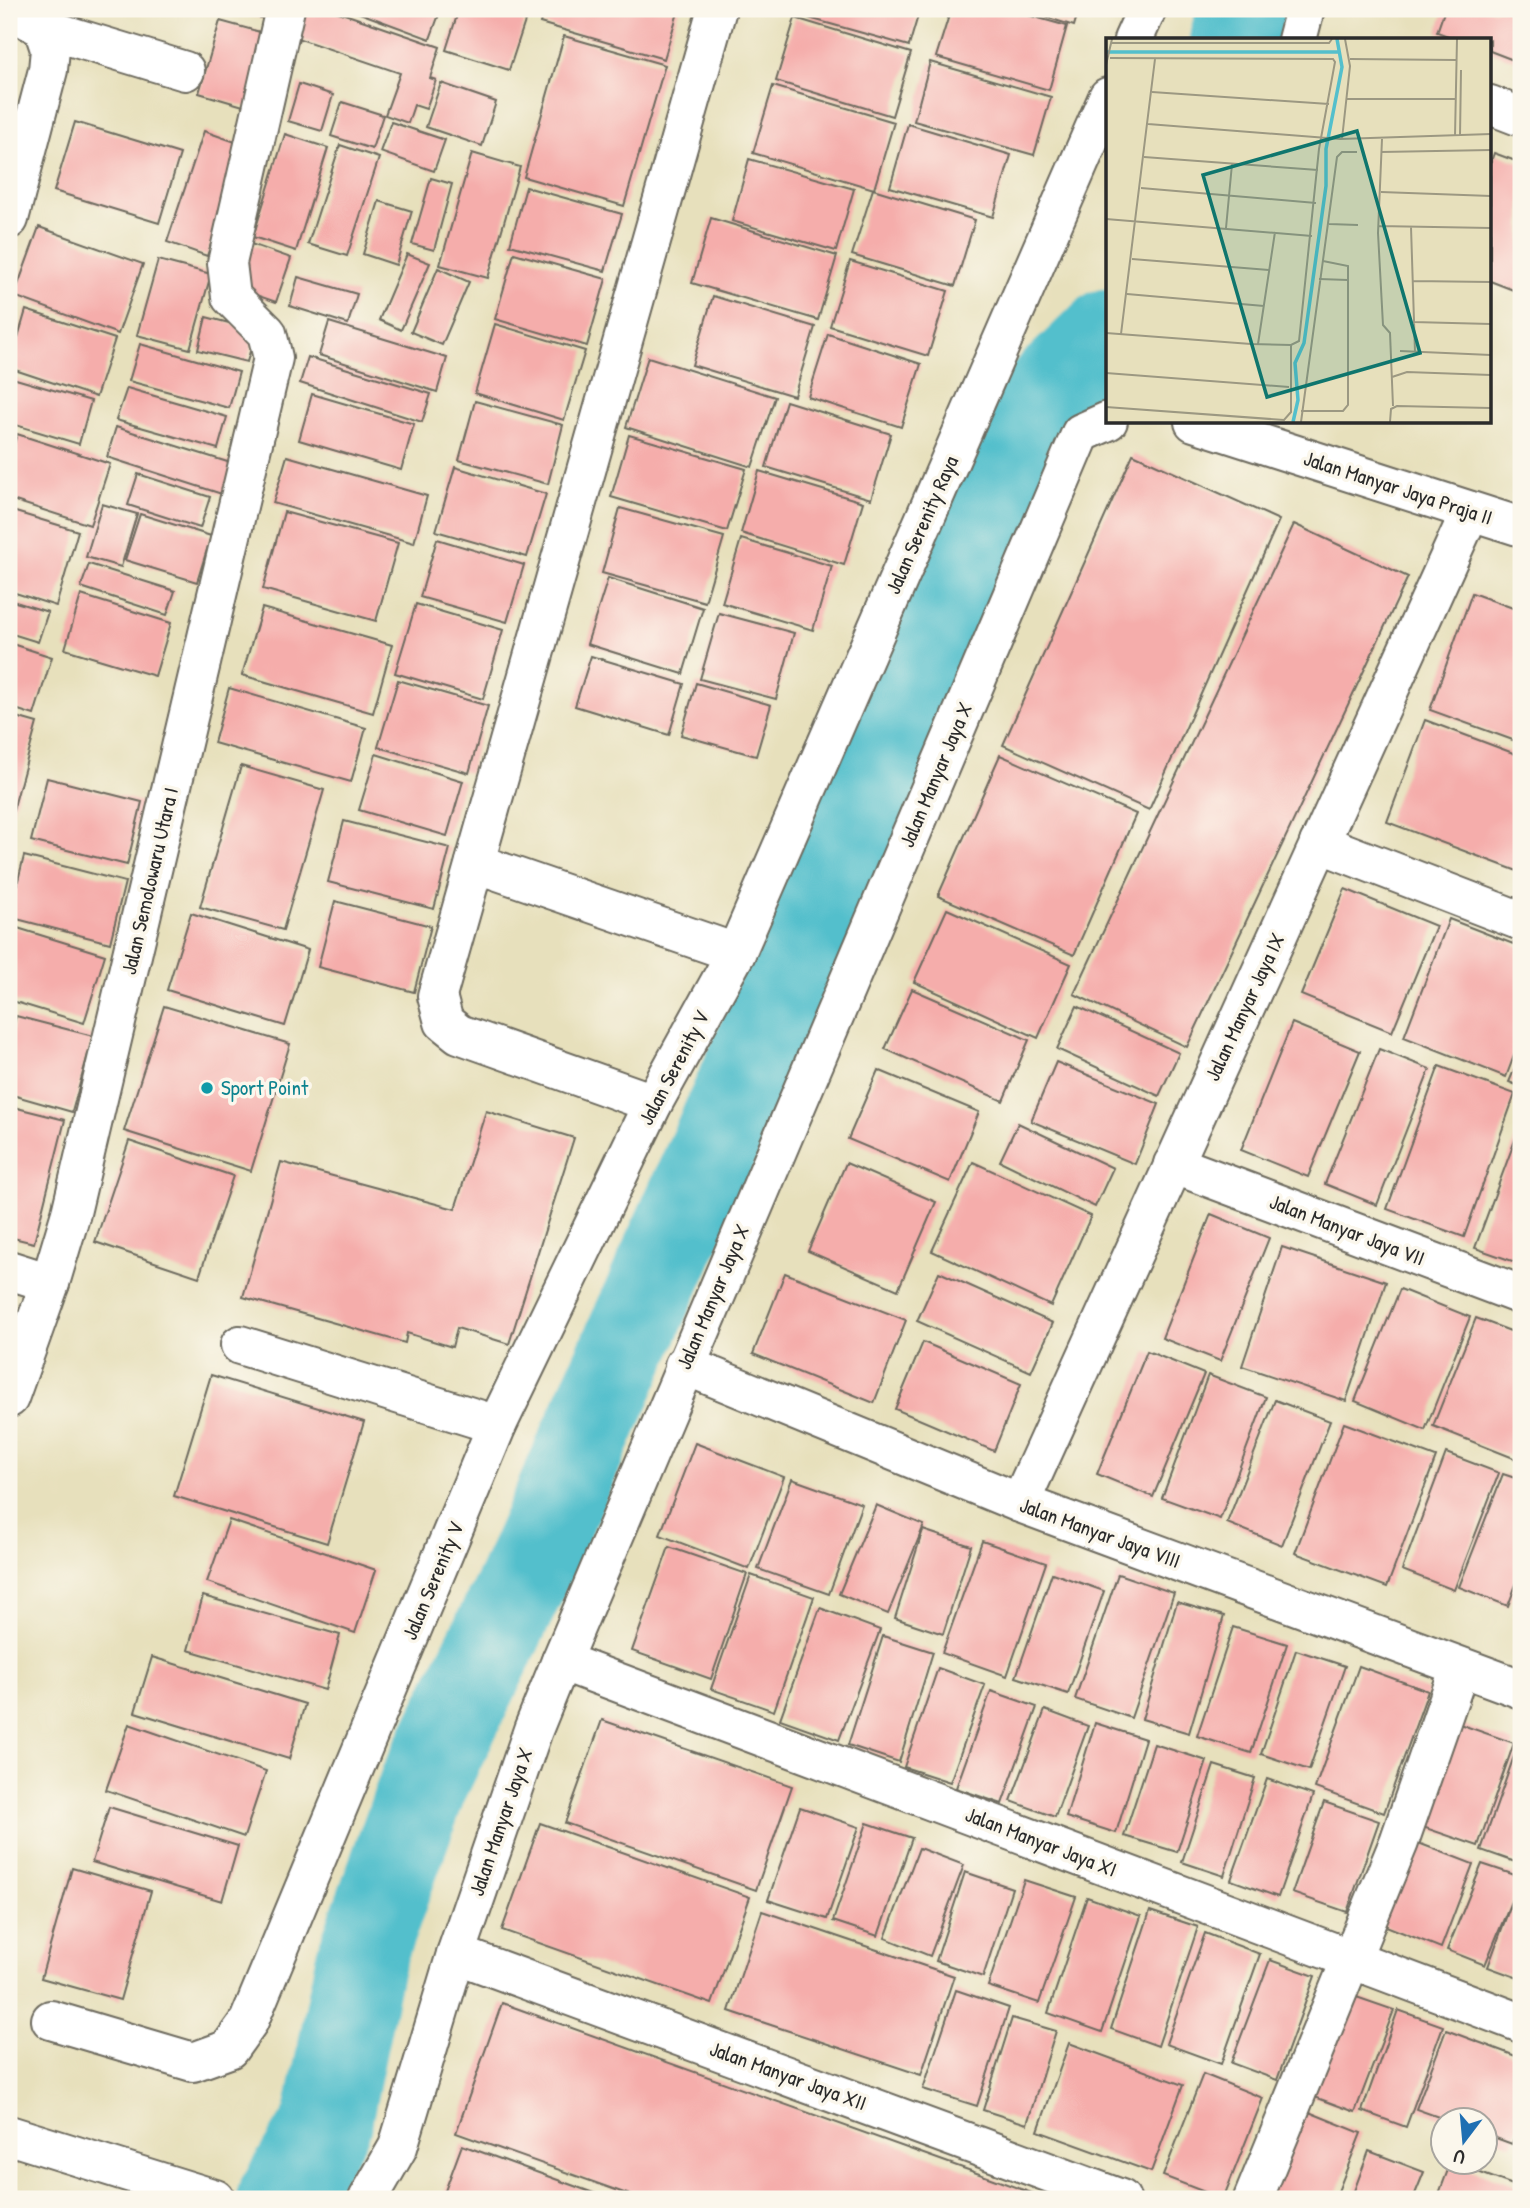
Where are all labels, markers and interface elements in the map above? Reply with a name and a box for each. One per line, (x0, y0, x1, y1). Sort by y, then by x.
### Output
inset map (1106, 38, 1492, 424)
street label: Jalan Manyar Jaya Praja II (1300, 443, 1496, 532)
street label: Jalan Serenity Raya (878, 451, 965, 599)
street label: Jalan Manyar Jaya X (892, 697, 979, 852)
street label: Jalan Semolowaru Utara I (114, 784, 185, 977)
street label: Jalan Manyar Jaya IX (1198, 928, 1292, 1085)
street label: Jalan Serenity V (631, 1005, 716, 1130)
place label: Sport Point (221, 1073, 309, 1102)
marker: Sport Point (199, 1080, 215, 1096)
street label: Jalan Manyar Jaya VII (1265, 1187, 1429, 1272)
street label: Jalan Manyar Jaya X (669, 1219, 756, 1374)
street label: Jalan Manyar Jaya VIII (1016, 1490, 1185, 1575)
street label: Jalan Serenity V (395, 1517, 470, 1644)
street label: Jalan Manyar Jaya X (462, 1744, 540, 1900)
street label: Jalan Manyar Jaya XI (961, 1799, 1121, 1884)
street label: Jalan Manyar Jaya XII (706, 2034, 871, 2117)
north arrow (1428, 2106, 1498, 2176)
text: U (1450, 2143, 1468, 2171)

